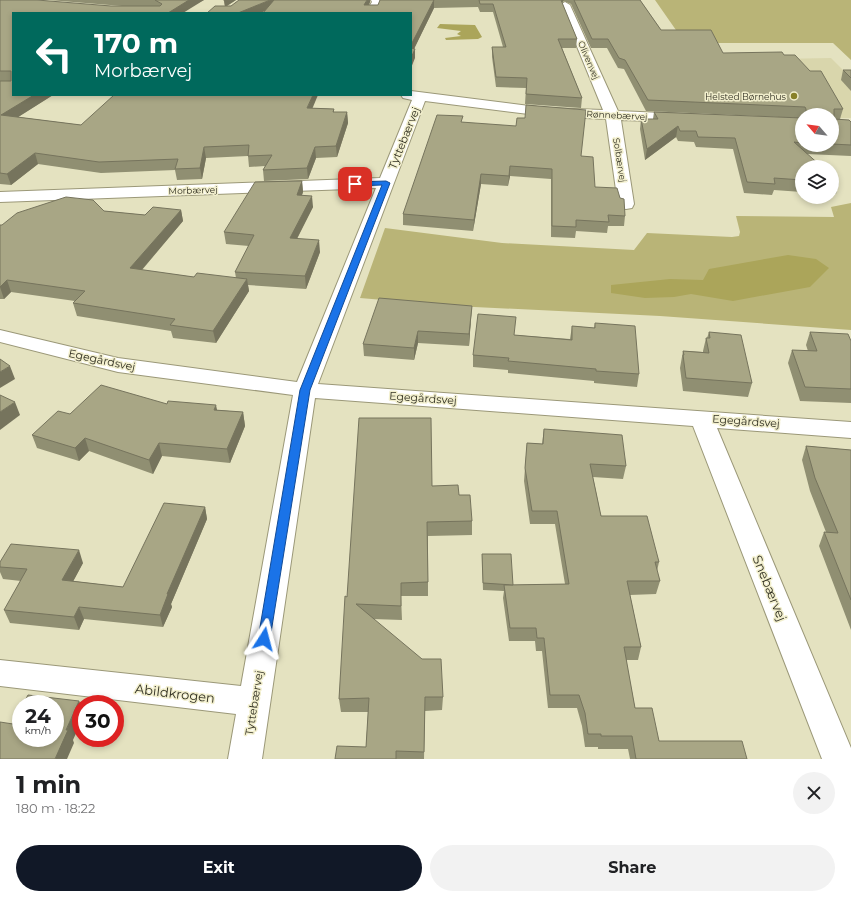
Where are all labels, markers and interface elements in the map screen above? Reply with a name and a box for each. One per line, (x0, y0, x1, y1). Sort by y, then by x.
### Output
text: 170 m (94, 26, 178, 60)
icon: left (28, 28, 80, 80)
street label: Olivenvej (576, 39, 602, 81)
text: Morbærvej (94, 60, 192, 82)
place label: Helsted Børnehus (705, 91, 787, 102)
marker: Helsted Børnehus (789, 91, 799, 101)
street label: Tyttebærvej (385, 105, 423, 171)
street label: Rønnebærvej (586, 108, 648, 122)
north arrow (795, 108, 839, 152)
map controls (795, 108, 839, 204)
street label: Solbærvej (611, 137, 629, 183)
button: layers (795, 160, 839, 204)
pin (338, 167, 372, 201)
icon: arrive (344, 173, 366, 195)
street label: Morbærvej (168, 184, 218, 196)
street label: Egegårdsvej (67, 346, 137, 374)
street label: Egegårdsvej (389, 389, 457, 407)
street label: Egegårdsvej (712, 412, 780, 430)
street label: Snebærvej (750, 553, 790, 623)
position arrow (243, 618, 285, 660)
street label: Tyttebærvej (242, 669, 266, 737)
street label: Abildkrogen (134, 680, 216, 706)
speed limit sign: 30 (72, 695, 124, 747)
text: 24 (25, 704, 51, 728)
text: km/h (25, 724, 51, 737)
text: 1 min (16, 770, 81, 799)
button: close (793, 772, 835, 814)
text: 180 m · 18:22 (16, 800, 95, 816)
button: Exit (16, 845, 422, 891)
button: Share (430, 845, 835, 891)

